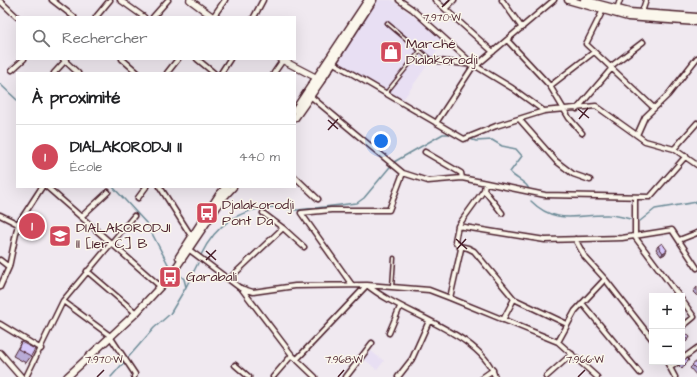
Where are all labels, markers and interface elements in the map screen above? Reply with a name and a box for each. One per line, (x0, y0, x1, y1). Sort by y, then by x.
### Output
text: 7.970°W (423, 11, 461, 25)
search box (16, 16, 296, 60)
icon: search (30, 27, 52, 49)
text: Rechercher (62, 28, 147, 49)
place label: Marché Dialakorodji (406, 34, 478, 70)
shop icon: Marché Dialakorodji (378, 39, 404, 65)
text: À proximité (32, 86, 121, 110)
your location (371, 131, 391, 151)
text: DIALAKORODJI II (70, 137, 182, 158)
text: 1 (44, 148, 46, 166)
text: 440 m (239, 148, 280, 166)
text: École (70, 158, 102, 176)
place label: Djalakorodji Pont Da (222, 195, 294, 231)
bus stop icon: Djalakorodji Pont Da (194, 200, 220, 226)
pin: 1 (19, 211, 45, 241)
place label: DIALAKORODJI II [1er C] B (76, 218, 171, 254)
school or university icon: DIALAKORODJI II [1er C] B (47, 223, 73, 249)
bus stop icon: Garabali (157, 264, 183, 290)
place label: Garabali (186, 267, 237, 287)
map controls (649, 293, 685, 365)
button: + (649, 293, 685, 329)
button: − (649, 329, 685, 365)
text: 7.970°W (85, 353, 123, 367)
text: 7.968°W (325, 353, 363, 367)
text: 7.966°W (566, 353, 604, 367)

